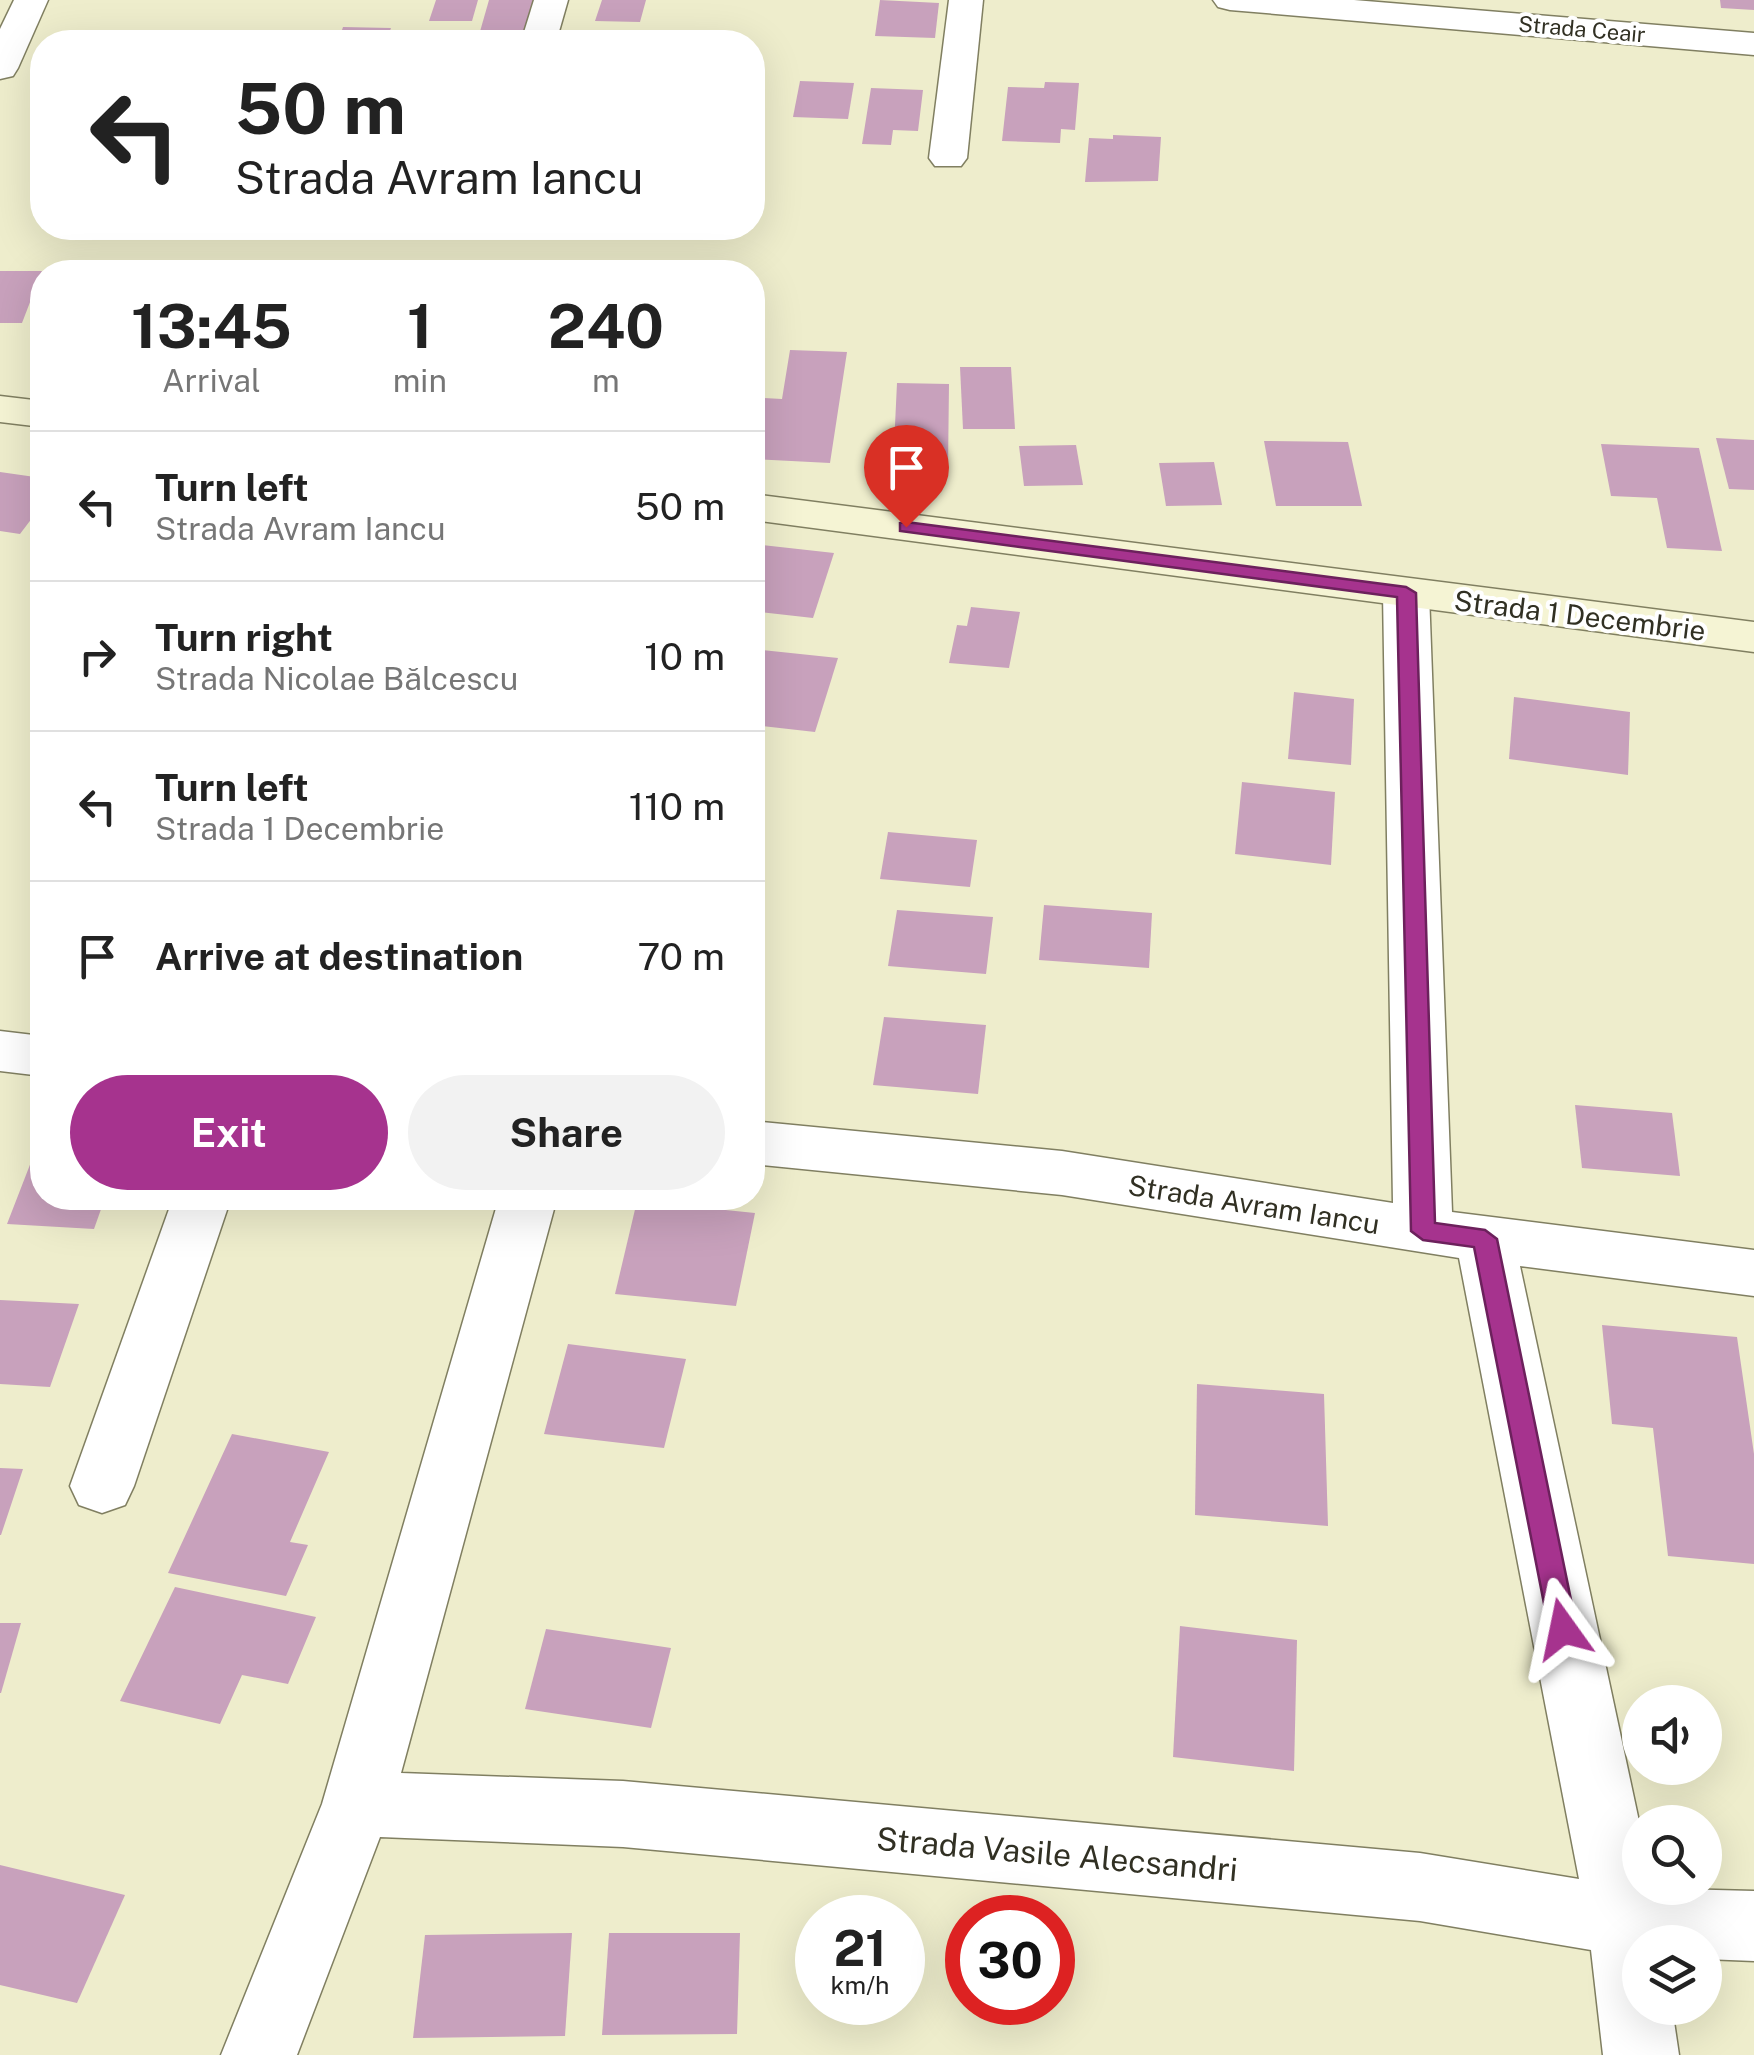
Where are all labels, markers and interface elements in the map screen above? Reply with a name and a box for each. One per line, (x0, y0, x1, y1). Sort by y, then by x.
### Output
street label: Strada Ceair (1517, 10, 1647, 48)
text: 50 m (235, 67, 406, 150)
icon: left (70, 70, 200, 200)
text: Strada Avram Iancu (235, 151, 644, 204)
text: 13:45 (131, 291, 292, 362)
text: 1 (407, 291, 433, 362)
text: 240 (548, 291, 664, 362)
text: Arrival (162, 362, 261, 399)
text: min (393, 362, 447, 399)
text: m (592, 362, 620, 399)
pin (864, 425, 949, 528)
icon: arrive (879, 440, 934, 495)
text: Turn left (155, 465, 309, 510)
icon: left (70, 479, 125, 534)
text: 50 m (635, 484, 725, 529)
text: Strada Avram Iancu (155, 510, 445, 547)
street label: Strada 1 Decembrie (1452, 583, 1708, 647)
text: Turn right (155, 615, 333, 660)
icon: right (70, 629, 125, 684)
text: 10 m (644, 634, 725, 679)
text: Strada Nicolae Bălcescu (155, 660, 518, 697)
text: Turn left (155, 765, 309, 810)
icon: left (70, 779, 125, 834)
text: 110 m (629, 784, 725, 829)
text: Strada 1 Decembrie (155, 810, 444, 847)
icon: arrive (70, 929, 125, 984)
text: Arrive at destination (155, 934, 523, 979)
text: 70 m (638, 934, 725, 979)
button: Exit (70, 1075, 388, 1190)
button: Share (408, 1075, 725, 1190)
street label: Strada Avram Iancu (1126, 1168, 1382, 1240)
position arrow (1511, 1577, 1615, 1681)
map controls (1622, 1685, 1722, 2025)
button: sound (1622, 1685, 1722, 1785)
button: search (1622, 1805, 1722, 1905)
street label: Strada Vasile Alecsandri (875, 1820, 1239, 1888)
speed limit sign: 30 (945, 1895, 1075, 2025)
text: 21 (833, 1918, 887, 1977)
button: layers (1622, 1925, 1722, 2025)
text: km/h (831, 1970, 889, 2000)

